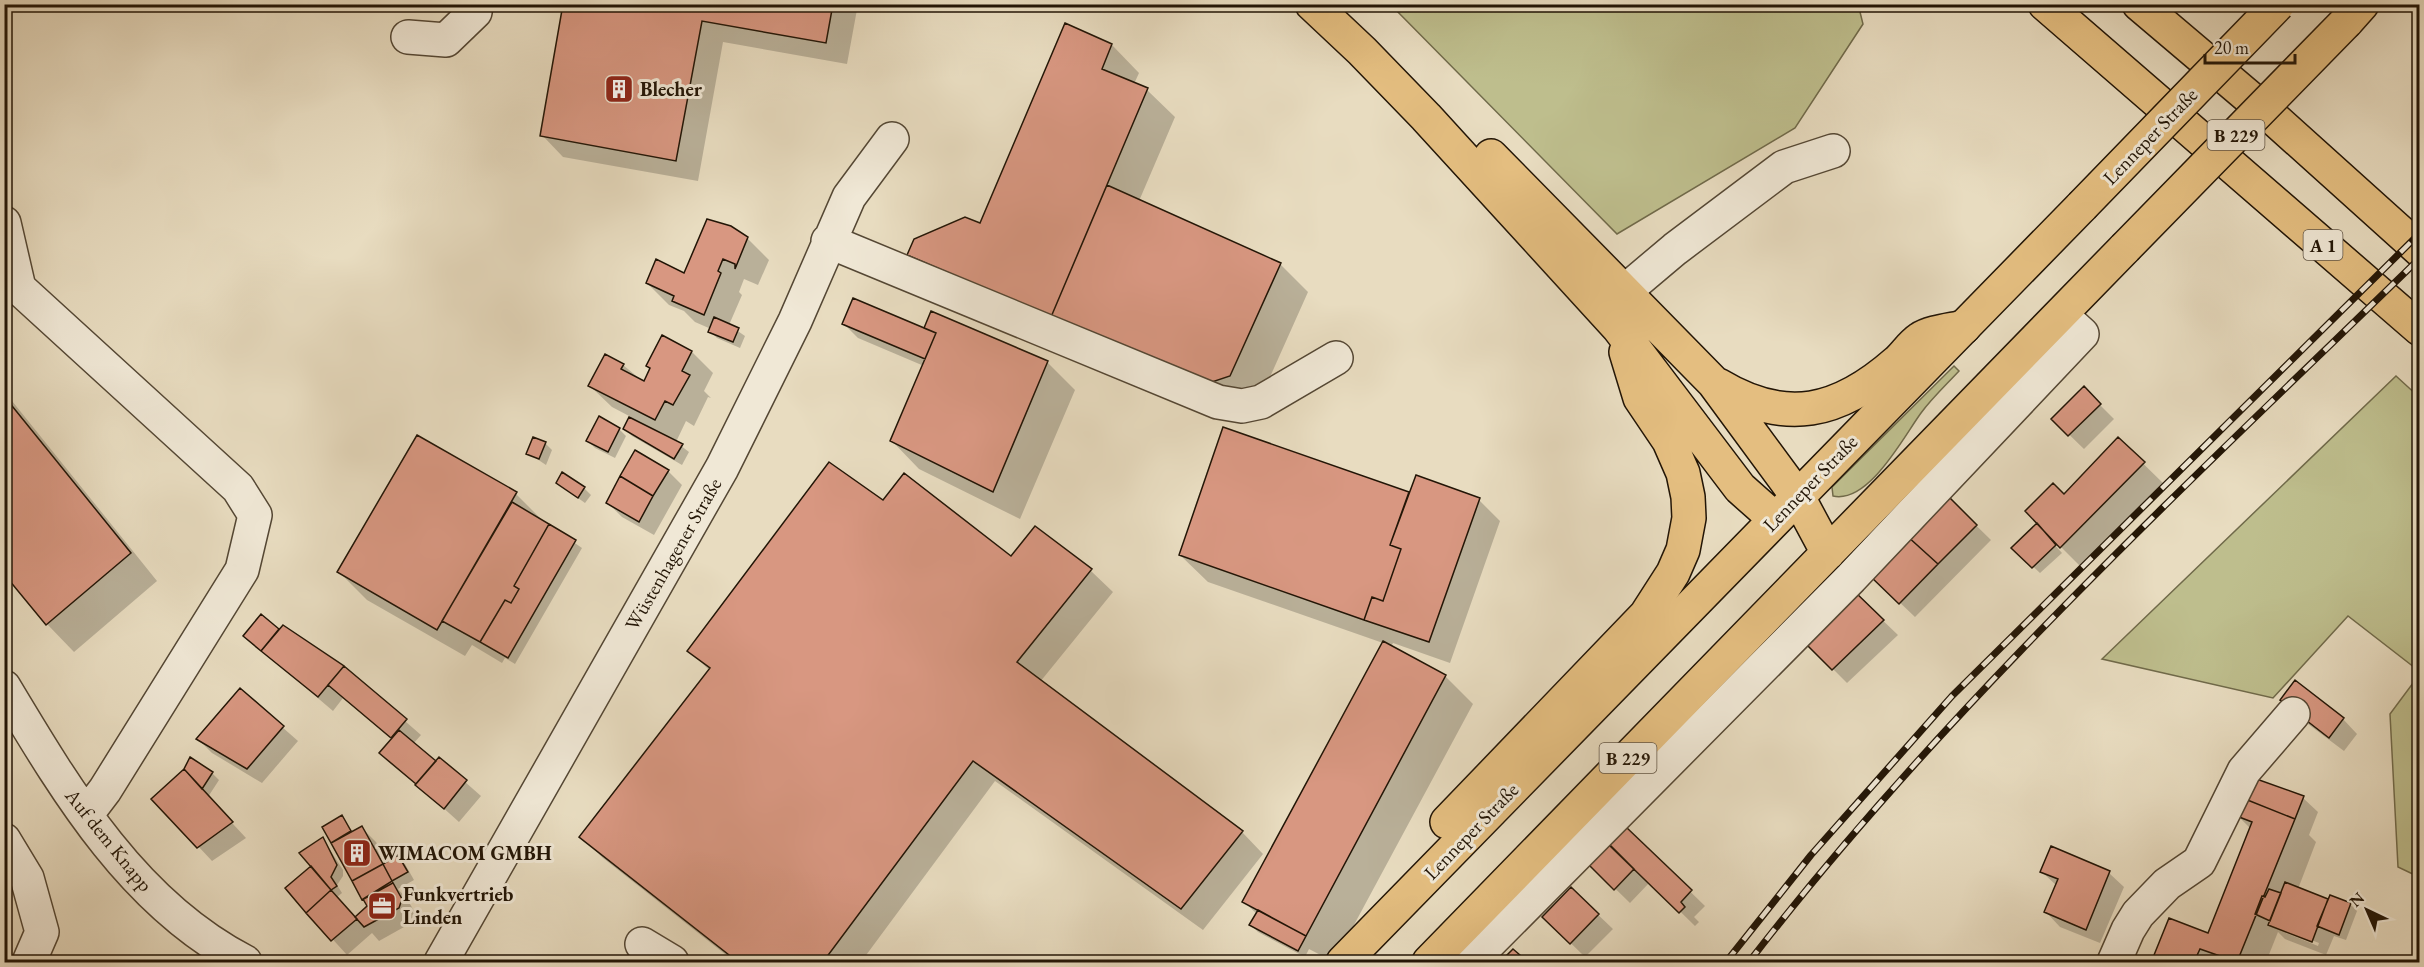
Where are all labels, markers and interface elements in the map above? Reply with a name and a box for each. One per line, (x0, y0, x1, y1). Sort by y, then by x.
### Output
scale bar (2205, 27, 2295, 65)
text: 20 m (2214, 36, 2249, 59)
building icon: Blecher (603, 73, 635, 105)
place label: Blecher (640, 76, 703, 102)
street label: Lenneper Straße (2097, 82, 2203, 190)
road number: B 229 (2208, 120, 2264, 150)
road number: A 1 (2304, 230, 2342, 260)
street label: Lenneper Straße (1757, 429, 1863, 537)
street label: Wüstenhagener Straße (619, 473, 727, 635)
road number: B 229 (1600, 743, 1656, 773)
street label: Lenneper Straße (1418, 777, 1524, 885)
street label: Auf dem Knapp (59, 782, 158, 897)
building icon: WIMACOM GMBH (341, 837, 373, 869)
place label: WIMACOM GMBH (378, 840, 552, 866)
north arrow (2337, 880, 2397, 940)
place label: Funkvertrieb Linden (403, 881, 514, 930)
text: N (2345, 887, 2369, 912)
office icon: Funkvertrieb Linden (366, 890, 398, 922)

